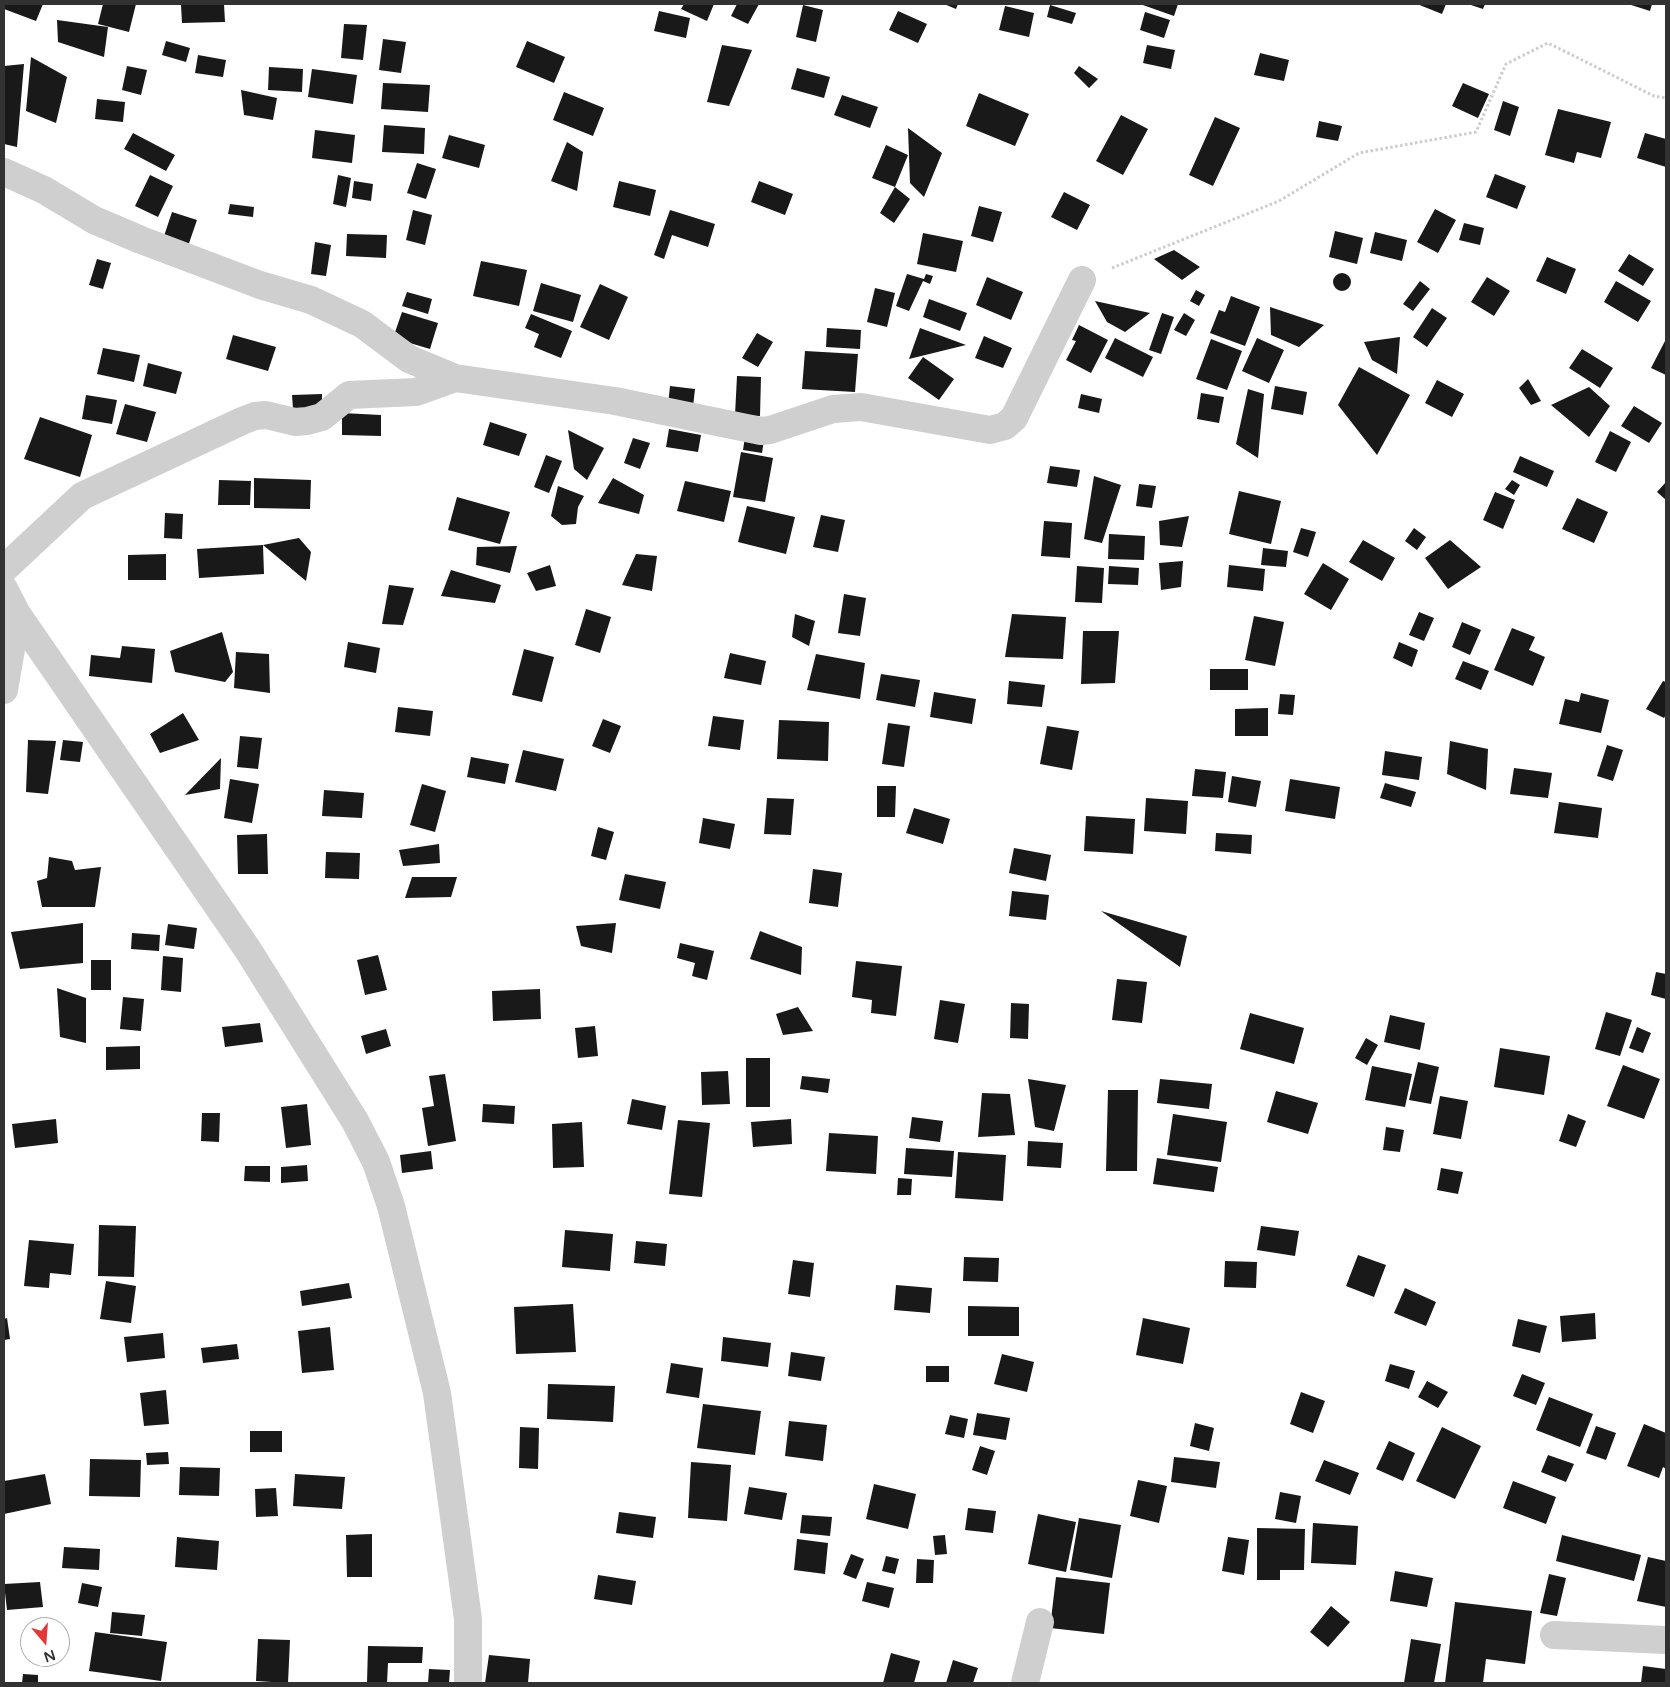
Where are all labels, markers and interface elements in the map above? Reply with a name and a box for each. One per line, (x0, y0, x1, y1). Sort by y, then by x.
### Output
north arrow (20, 1617, 70, 1667)
text: N (42, 1646, 57, 1666)

